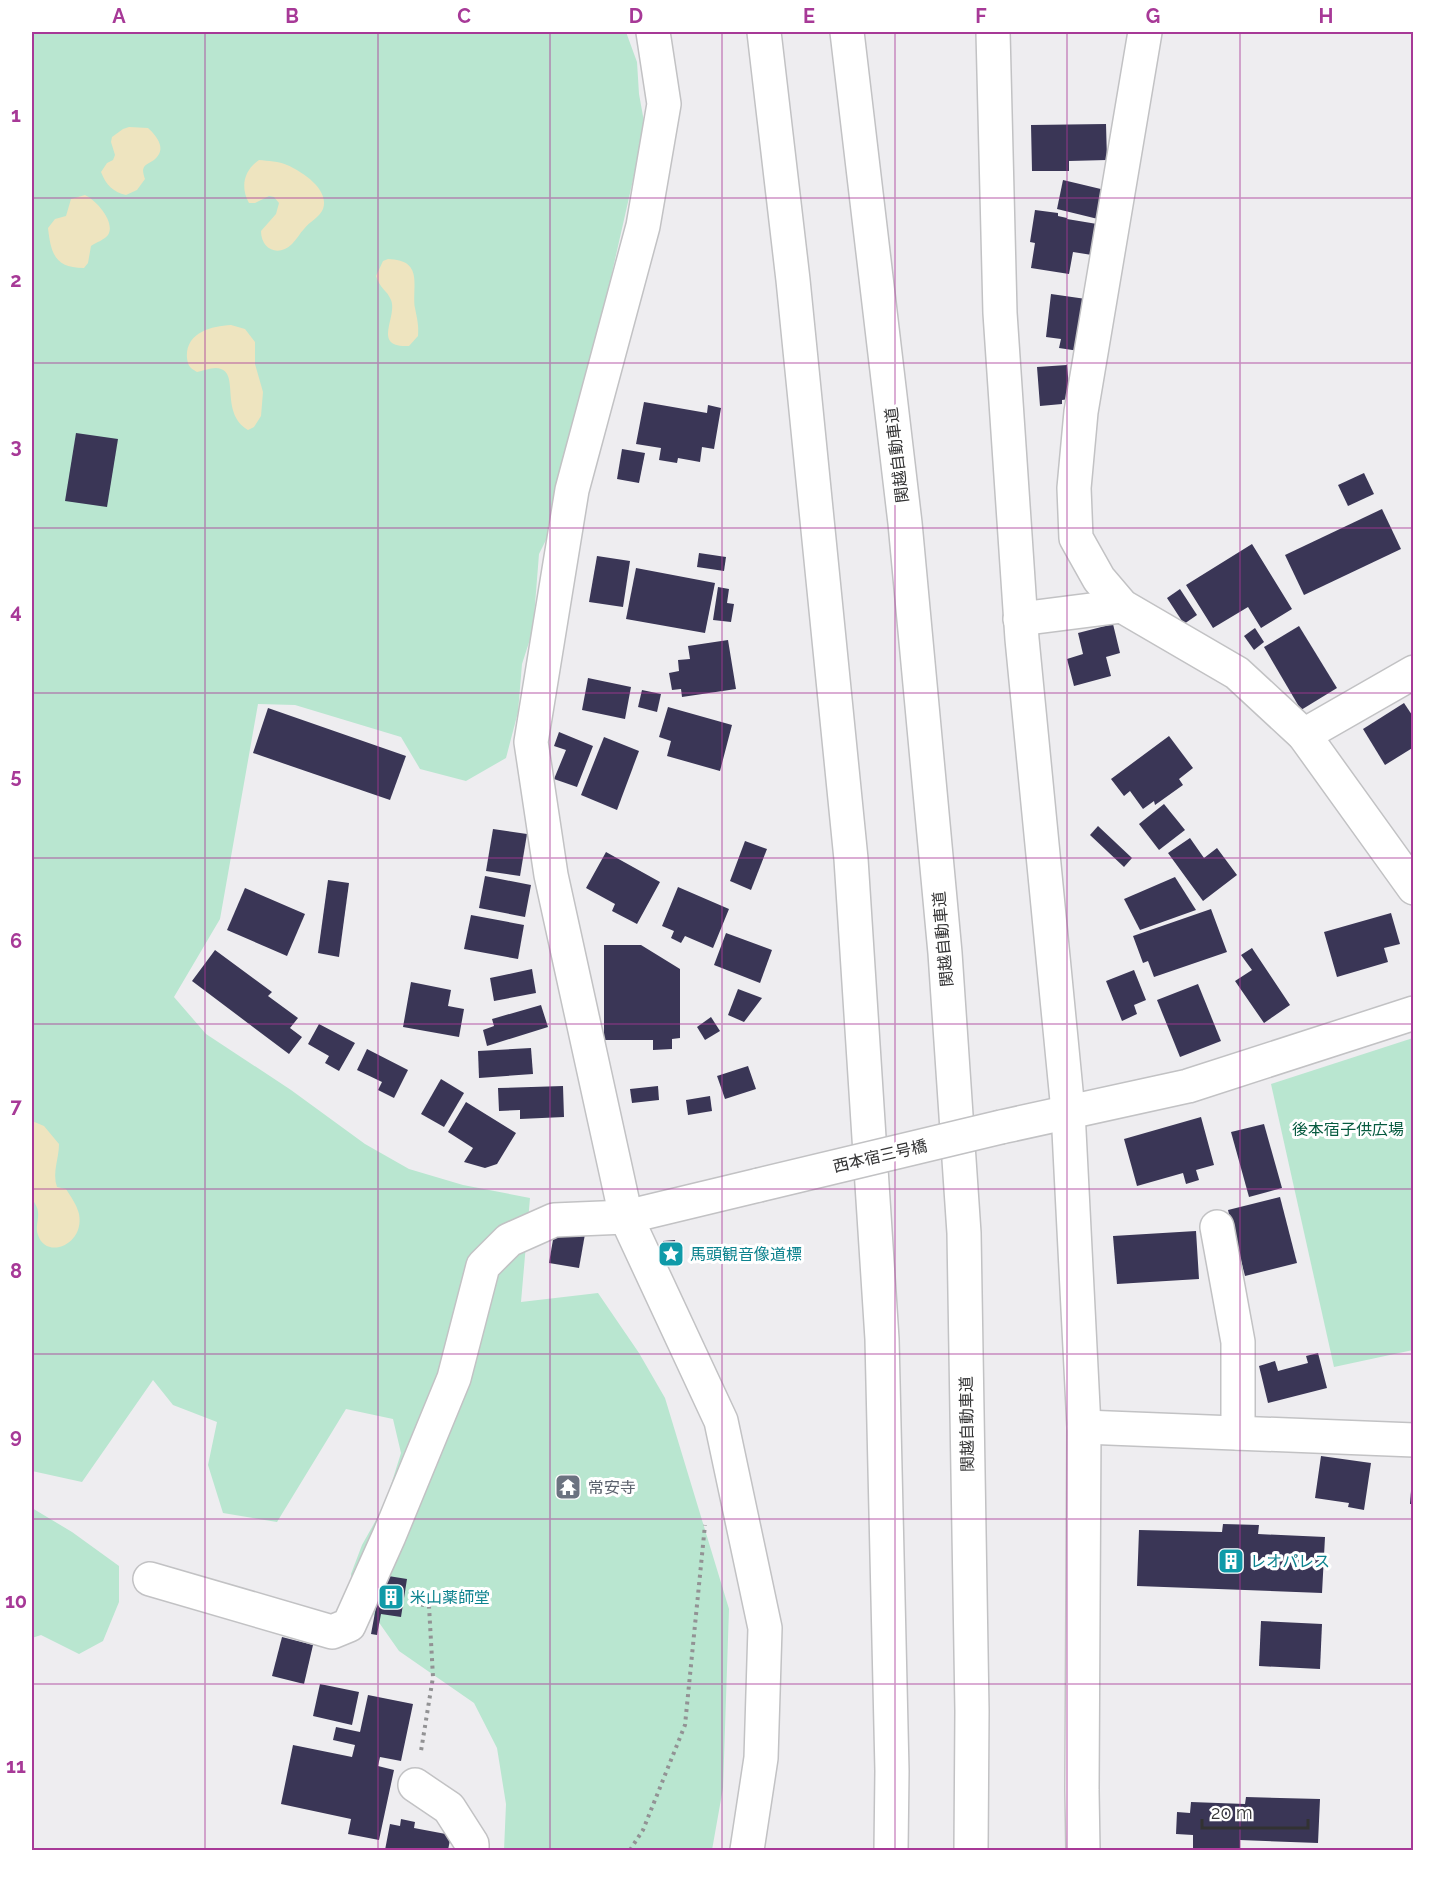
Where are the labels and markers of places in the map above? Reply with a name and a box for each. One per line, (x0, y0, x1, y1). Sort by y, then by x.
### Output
place icon: 馬頭観音像道標 (656, 1239, 686, 1269)
place label: 馬頭観音像道標 (690, 1245, 802, 1264)
temple icon: 常安寺 (553, 1472, 583, 1502)
place label: 常安寺 (588, 1478, 636, 1497)
building icon: レオパレス (1216, 1546, 1246, 1576)
place label: レオパレス (1250, 1552, 1330, 1571)
building icon: 米山薬師堂 (376, 1582, 406, 1612)
place label: 米山薬師堂 (410, 1588, 490, 1607)

